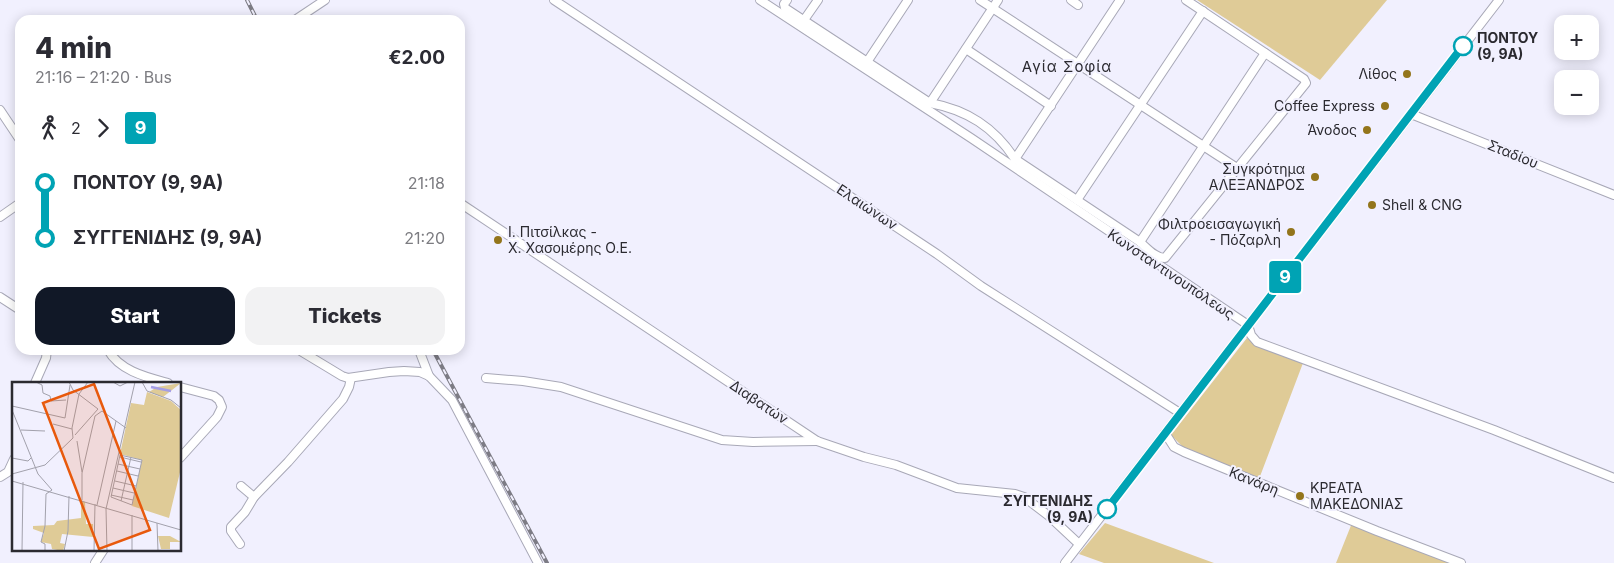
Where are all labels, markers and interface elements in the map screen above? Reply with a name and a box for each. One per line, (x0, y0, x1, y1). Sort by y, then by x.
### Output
map controls (1554, 15, 1599, 115)
button: + (1554, 15, 1599, 60)
place label: ΠΟΝΤΟΥ (9, 9Α) (1477, 29, 1538, 62)
text: 4 min (35, 31, 112, 65)
marker: ΠΟΝΤΟΥ (9, 9Α) (1453, 36, 1473, 56)
text: €2.00 (389, 46, 445, 69)
district label: Αγία Σοφία (1022, 57, 1112, 76)
place label: Λίθος (1358, 65, 1397, 82)
text: 21:16 – 21:20 · Bus (35, 67, 172, 87)
marker: Λίθος (1401, 68, 1413, 80)
button: − (1554, 70, 1599, 115)
place label: Coffee Express (1274, 97, 1375, 114)
marker: Coffee Express (1379, 100, 1391, 112)
icon: walk (35, 114, 63, 142)
icon: forward (89, 114, 117, 142)
text: 9 (135, 117, 146, 138)
text: 2 (71, 118, 81, 138)
place label: Άνοδος (1307, 121, 1357, 138)
marker: Άνοδος (1361, 124, 1373, 136)
street label: Σταδίου (1485, 136, 1541, 171)
place label: Συγκρότημα ΑΛΕΞΑΝΔΡΟΣ (1209, 160, 1305, 193)
text: ΠΟΝΤΟΥ (9, 9Α) (73, 171, 224, 194)
marker: Συγκρότημα ΑΛΕΞΑΝΔΡΟΣ (1309, 171, 1321, 183)
text: 21:18 (408, 173, 445, 193)
street label: Ελαιώνων (834, 180, 901, 233)
place label: Shell & CNG (1382, 196, 1462, 213)
marker: Shell & CNG (1366, 199, 1378, 211)
place label: Φιλτροεισαγωγική - Πόζαρλη (1158, 215, 1281, 248)
place label: Ι. Πιτσίλκας - Χ. Χασομέρης Ο.Ε. (508, 223, 632, 256)
street label: Κωνσταντινουπόλεως (1105, 225, 1238, 322)
text: ΣΥΓΓΕΝΙΔΗΣ (9, 9Α) (73, 226, 262, 249)
marker: Φιλτροεισαγωγική - Πόζαρλη (1285, 226, 1297, 238)
text: 21:20 (404, 228, 445, 248)
marker: Ι. Πιτσίλκας - Χ. Χασομέρης Ο.Ε. (492, 234, 504, 246)
line badge: 9 (1269, 261, 1301, 293)
text: 9 (1279, 266, 1291, 287)
button: Start (35, 287, 235, 345)
button: Tickets (245, 287, 445, 345)
street label: Διαβατών (727, 376, 792, 427)
inset map (12, 382, 181, 550)
street label: Κανάρη (1227, 463, 1282, 498)
place label: ΚΡΕΑΤΑ ΜΑΚΕΔΟΝΙΑΣ (1310, 479, 1404, 512)
marker: ΚΡΕΑΤΑ ΜΑΚΕΔΟΝΙΑΣ (1294, 490, 1306, 502)
place label: ΣΥΓΓΕΝΙΔΗΣ (9, 9Α) (1003, 492, 1093, 525)
marker: ΣΥΓΓΕΝΙΔΗΣ (9, 9Α) (1097, 499, 1117, 519)

